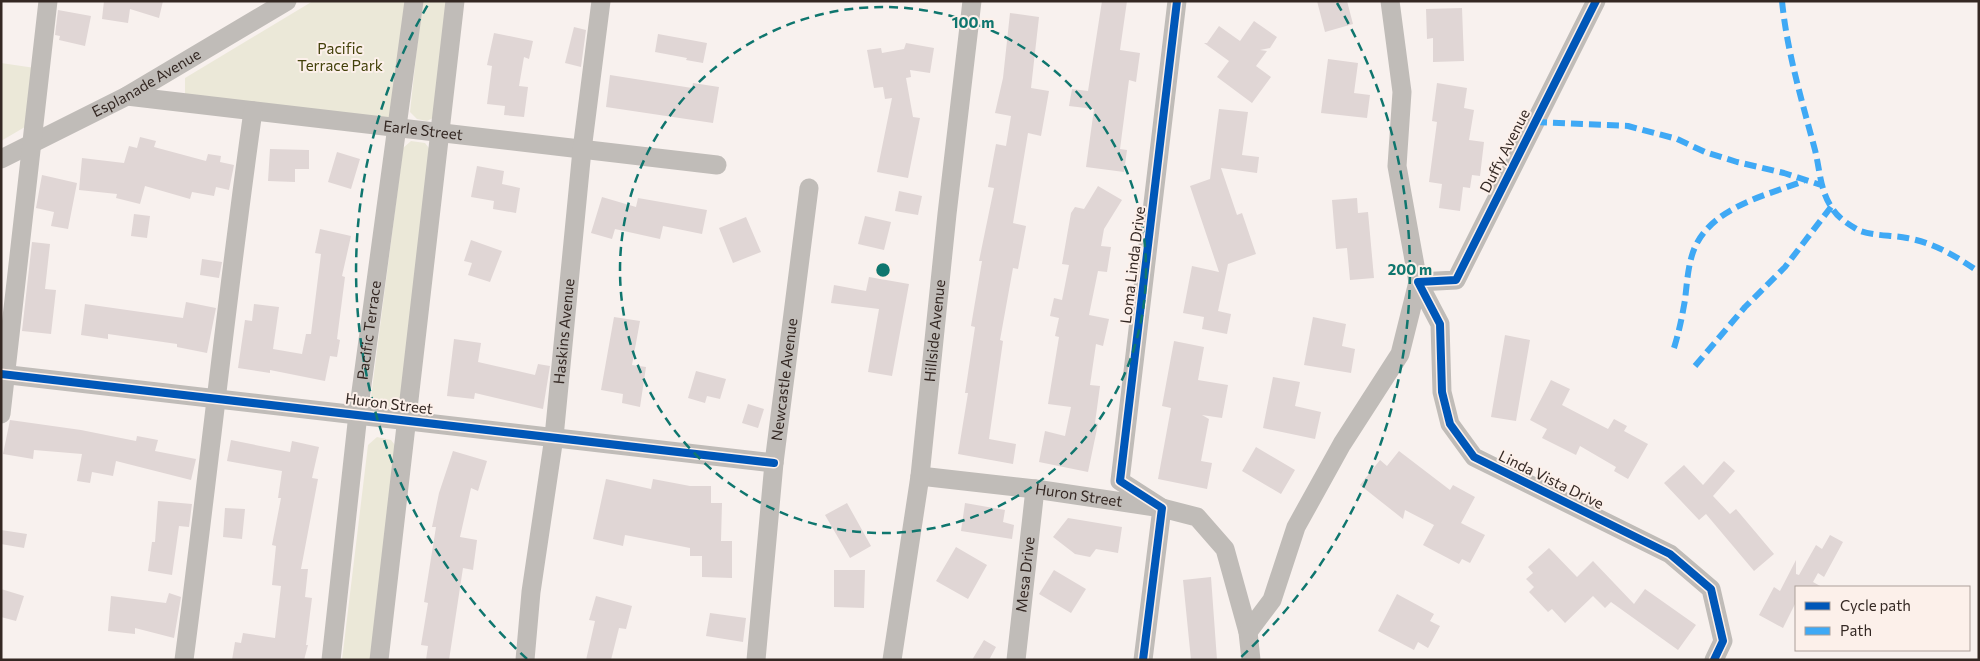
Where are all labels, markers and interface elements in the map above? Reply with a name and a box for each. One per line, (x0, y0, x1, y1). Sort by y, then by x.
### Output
text: 100 m (952, 13, 994, 31)
park label: Pacific Terrace Park (297, 39, 383, 74)
street label: Esplanade Avenue (89, 44, 204, 120)
street label: Duffy Avenue (1475, 106, 1533, 195)
street label: Earle Street (382, 116, 464, 143)
street label: Loma Linda Drive (1116, 205, 1148, 325)
text: 200 m (1388, 260, 1432, 278)
centre of rings (874, 261, 892, 279)
street label: Haskins Avenue (549, 278, 577, 385)
street label: Pacific Terrace (353, 279, 384, 381)
street label: Hillside Avenue (920, 279, 948, 383)
street label: Newcastle Avenue (767, 317, 800, 442)
street label: Huron Street (344, 389, 434, 417)
street label: Linda Vista Drive (1496, 446, 1607, 512)
street label: Huron Street (1034, 479, 1124, 510)
street label: Mesa Drive (1011, 536, 1038, 613)
legend (1795, 586, 1970, 651)
text: Cycle path (1840, 596, 1911, 614)
text: Path (1840, 621, 1872, 639)

